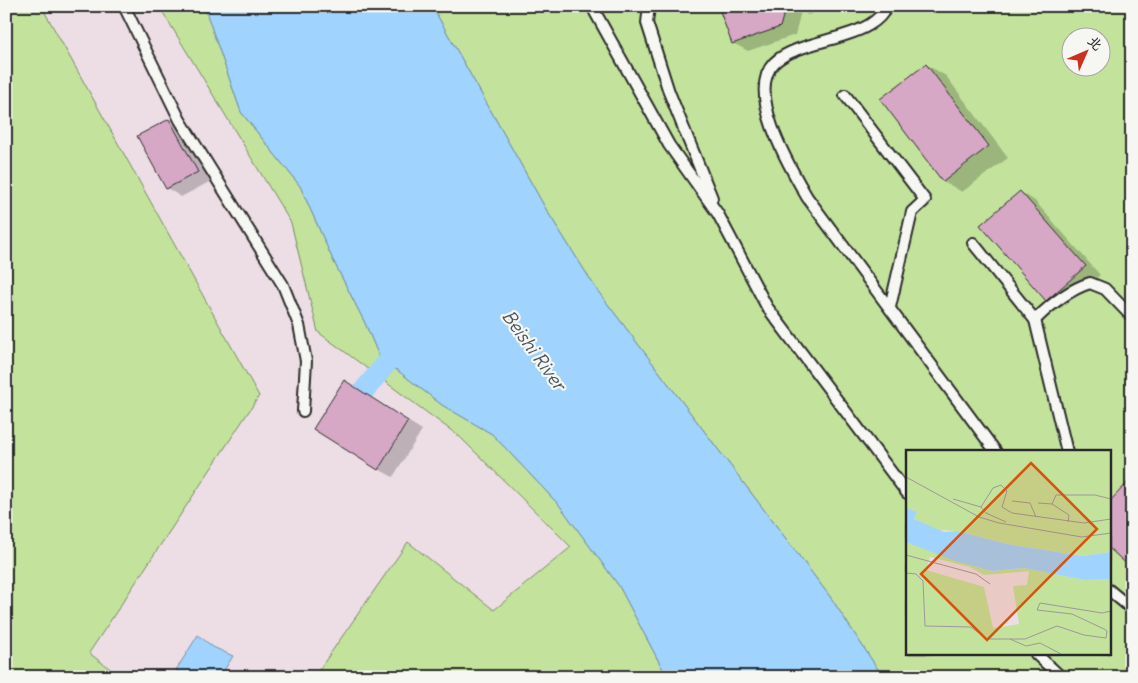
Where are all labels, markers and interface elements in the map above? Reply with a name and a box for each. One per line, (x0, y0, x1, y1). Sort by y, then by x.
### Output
north arrow (1060, 28, 1110, 78)
text: 北 (1084, 31, 1107, 54)
water label: Beishi River (497, 305, 572, 397)
inset map (906, 450, 1110, 656)

